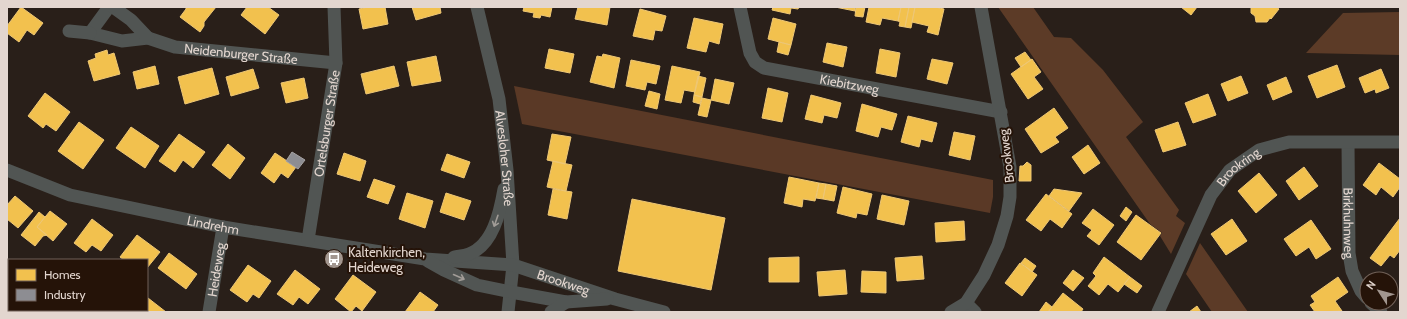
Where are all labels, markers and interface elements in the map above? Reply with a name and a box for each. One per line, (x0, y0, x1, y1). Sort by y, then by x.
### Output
street label: Neidenburger Straße (183, 40, 299, 67)
street label: Ortelsburger Straße (310, 69, 343, 178)
street label: Kiebitzweg (818, 70, 881, 97)
street label: Alvesloher Straße (492, 109, 517, 207)
street label: Brookweg (995, 128, 1017, 184)
street label: Brookring (1213, 144, 1263, 189)
street label: Birkhuhnweg (1340, 187, 1358, 260)
street label: Lindrehm (186, 212, 240, 237)
one-way arrow (491, 215, 499, 227)
street label: Heideweg (204, 241, 228, 298)
place label: Kaltenkirchen, Heideweg (348, 244, 425, 275)
bus stop icon: Kaltenkirchen, Heideweg (323, 248, 345, 270)
legend (8, 259, 148, 311)
street label: Brookweg (535, 266, 592, 298)
text: Homes (44, 267, 81, 282)
north arrow (1359, 271, 1399, 311)
one-way arrow (453, 274, 465, 281)
text: N (1363, 278, 1379, 292)
text: Industry (44, 287, 85, 302)

